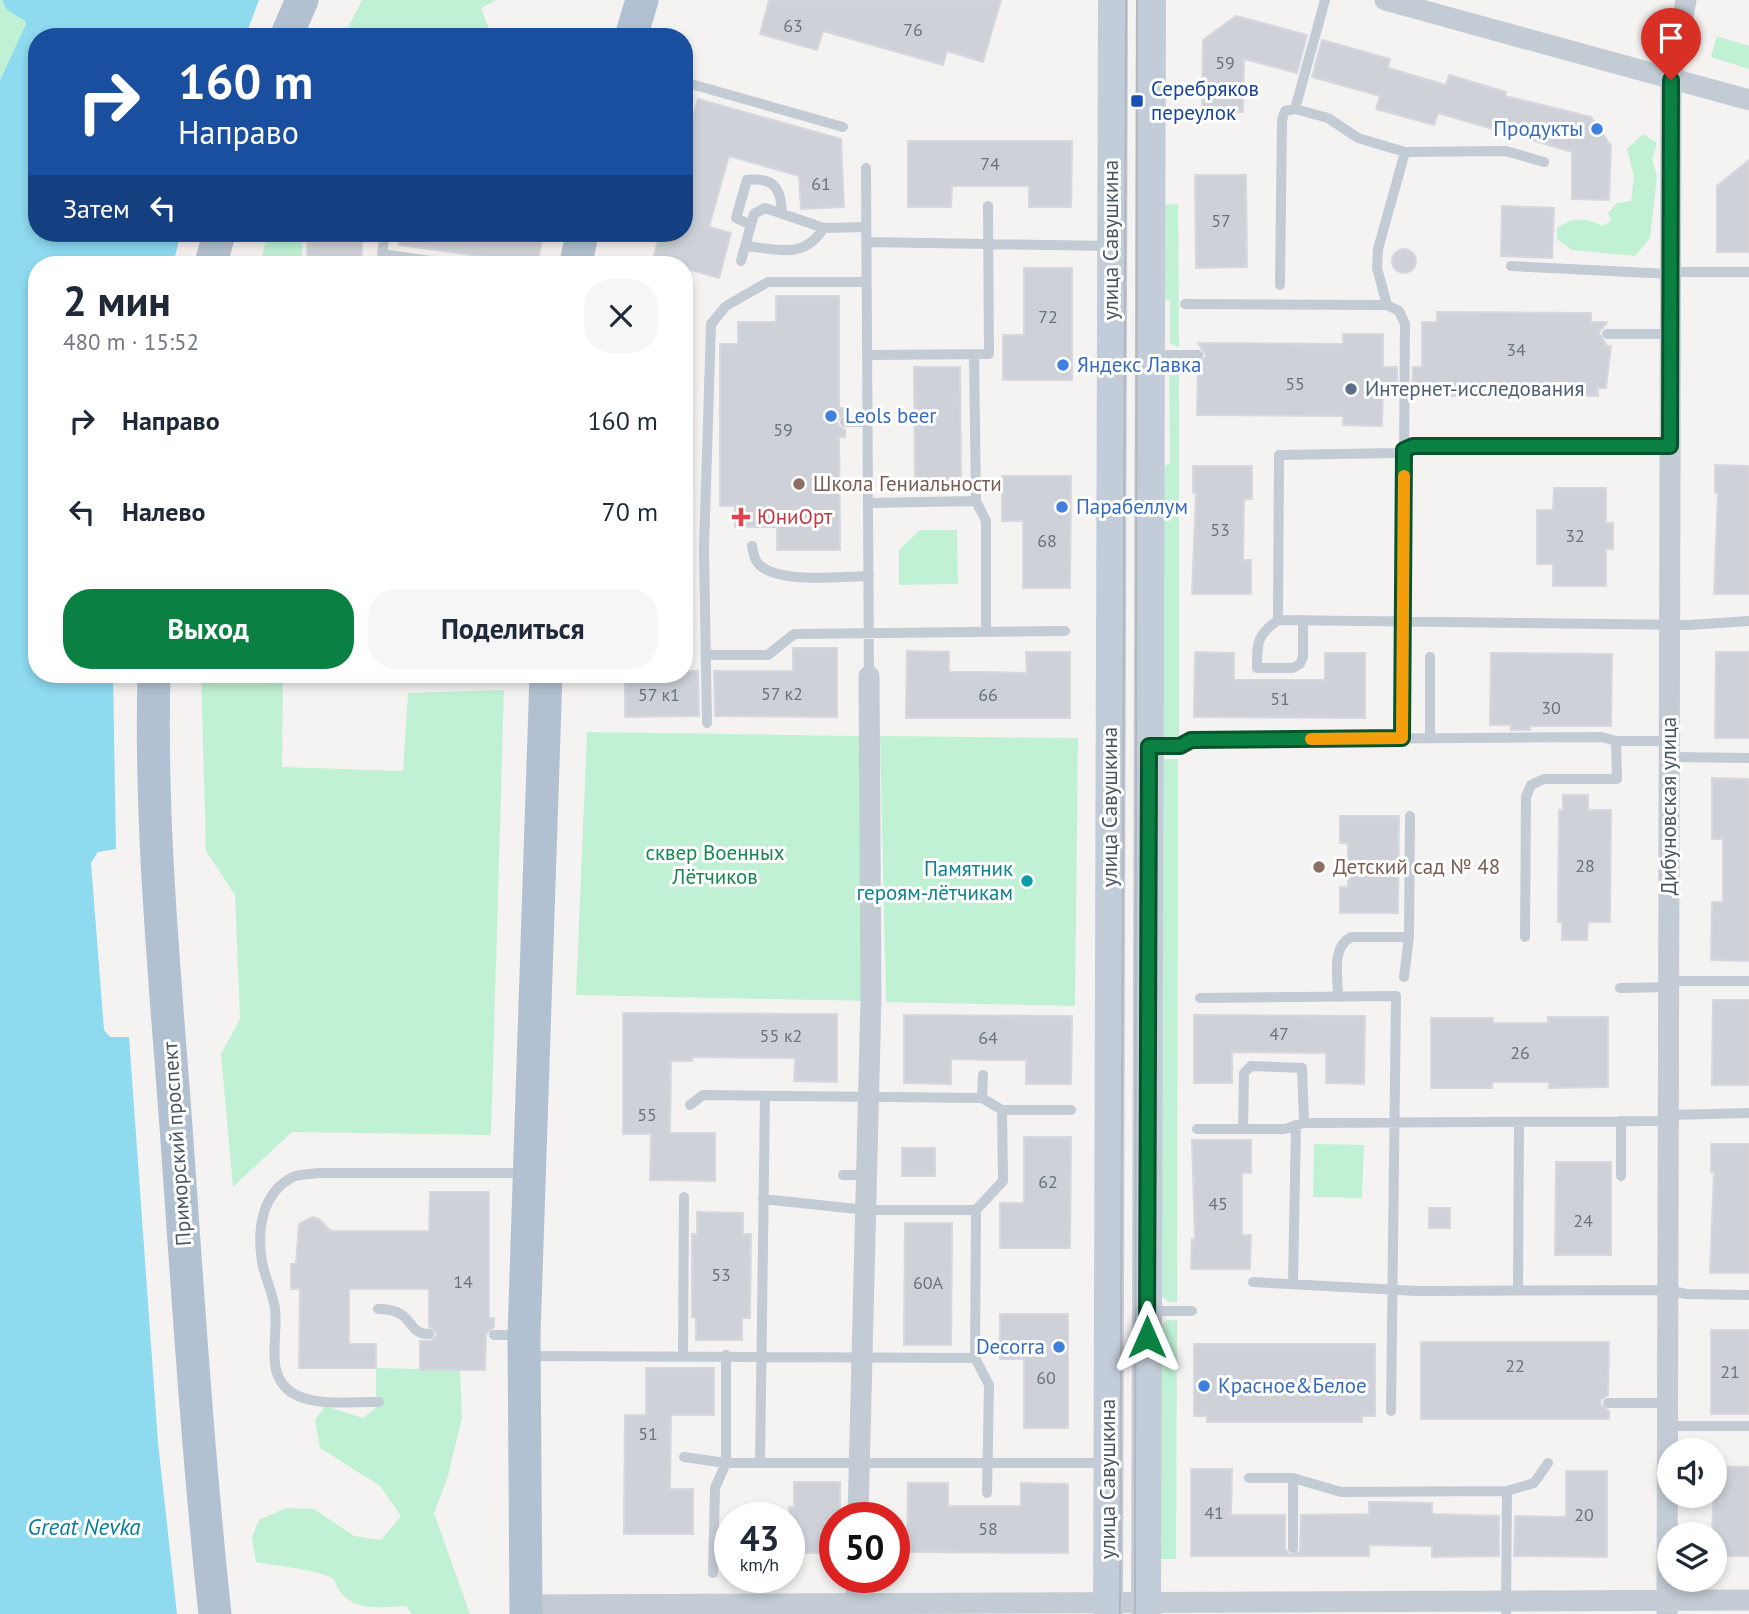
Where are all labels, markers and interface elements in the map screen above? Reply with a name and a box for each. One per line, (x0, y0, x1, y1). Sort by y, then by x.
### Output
pin (1641, 8, 1701, 80)
house number: 63 (783, 14, 803, 37)
house number: 76 (903, 18, 923, 41)
icon: arrive (1652, 19, 1690, 57)
text: 160 m (178, 49, 313, 113)
house number: 59 (1215, 51, 1235, 74)
icon: right (63, 56, 154, 147)
place label: Серебряков переулок (1151, 75, 1259, 126)
marker: Серебряков переулок (1129, 93, 1145, 109)
text: Направо (178, 111, 299, 153)
place label: Продукты (1493, 115, 1583, 142)
marker: Продукты (1589, 121, 1605, 137)
house number: 74 (980, 152, 1000, 175)
street label: улица Савушкина (1097, 160, 1124, 320)
house number: 61 (811, 172, 831, 195)
icon: left (144, 189, 182, 227)
text: Затем (63, 192, 130, 225)
house number: 57 (1211, 209, 1231, 232)
text: 2 мин (63, 273, 171, 328)
button: close (584, 279, 658, 353)
house number: 72 (1038, 305, 1058, 328)
text: 480 m · 15:52 (63, 327, 199, 356)
house number: 34 (1506, 338, 1526, 361)
place label: Яндекс Лавка (1077, 351, 1201, 378)
marker: Яндекс Лавка (1055, 357, 1071, 373)
house number: 55 (1285, 372, 1305, 395)
place label: Интернет-исследования (1365, 375, 1584, 402)
marker: Интернет-исследования (1343, 381, 1359, 397)
icon: right (63, 402, 101, 440)
place label: Leols beer (845, 402, 936, 429)
text: Направо (122, 404, 220, 437)
text: 160 m (587, 404, 658, 437)
marker: Leols beer (823, 408, 839, 424)
house number: 59 (773, 418, 793, 441)
place label: Школа Гениальности (813, 470, 1002, 497)
marker: Школа Гениальности (791, 476, 807, 492)
icon: left (63, 493, 101, 531)
place label: Парабеллум (1076, 493, 1188, 520)
text: Налево (122, 495, 206, 528)
text: 70 m (602, 495, 658, 528)
marker: Парабеллум (1054, 499, 1070, 515)
place label: ЮниОрт (757, 503, 833, 530)
marker: ЮниОрт (731, 507, 751, 527)
house number: 53 (1210, 518, 1230, 541)
house number: 32 (1565, 524, 1585, 547)
house number: 68 (1037, 529, 1057, 552)
button: Выход (63, 589, 354, 669)
button: Поделиться (368, 589, 658, 669)
house number: 57 к2 (761, 682, 803, 705)
house number: 57 к1 (638, 683, 680, 706)
house number: 66 (978, 683, 998, 706)
house number: 51 (1270, 687, 1290, 710)
house number: 30 (1541, 696, 1561, 719)
street label: Дибуновская улица (1655, 717, 1682, 895)
street label: улица Савушкина (1096, 727, 1123, 887)
park label: сквер Военных Лётчиков (645, 839, 785, 890)
place label: Детский сад № 48 (1333, 853, 1500, 880)
house number: 28 (1575, 854, 1595, 877)
place label: Памятник героям-лётчикам (857, 855, 1013, 906)
marker: Детский сад № 48 (1311, 859, 1327, 875)
marker: Памятник героям-лётчикам (1019, 873, 1035, 889)
house number: 47 (1269, 1022, 1289, 1045)
house number: 55 к2 (760, 1024, 802, 1047)
house number: 64 (978, 1026, 998, 1049)
street label: Приморский проспект (156, 1040, 197, 1247)
house number: 26 (1510, 1041, 1530, 1064)
house number: 55 (637, 1103, 657, 1126)
house number: 62 (1038, 1170, 1058, 1193)
house number: 45 (1208, 1192, 1228, 1215)
house number: 24 (1573, 1209, 1593, 1232)
house number: 53 (711, 1263, 731, 1286)
house number: 14 (453, 1270, 473, 1293)
house number: 60А (913, 1271, 944, 1294)
position arrow (1110, 1300, 1184, 1374)
place label: Decorra (976, 1333, 1045, 1360)
marker: Decorra (1051, 1339, 1067, 1355)
house number: 22 (1505, 1354, 1525, 1377)
house number: 21 (1720, 1360, 1740, 1383)
house number: 60 (1036, 1366, 1056, 1389)
place label: Красное&Белое (1218, 1372, 1367, 1399)
marker: Красное&Белое (1196, 1378, 1212, 1394)
street label: улица Савушкина (1094, 1399, 1121, 1559)
house number: 51 (638, 1422, 658, 1445)
map controls (1657, 1438, 1727, 1592)
button: sound (1657, 1438, 1727, 1508)
house number: 41 (1204, 1501, 1224, 1524)
speed limit sign: 50 (819, 1502, 910, 1593)
house number: 20 (1574, 1503, 1594, 1526)
water label: Great Nevka (28, 1512, 140, 1541)
text: 43 (740, 1515, 779, 1561)
house number: 58 (978, 1517, 998, 1540)
button: layers (1657, 1522, 1727, 1592)
text: km/h (740, 1553, 779, 1576)

